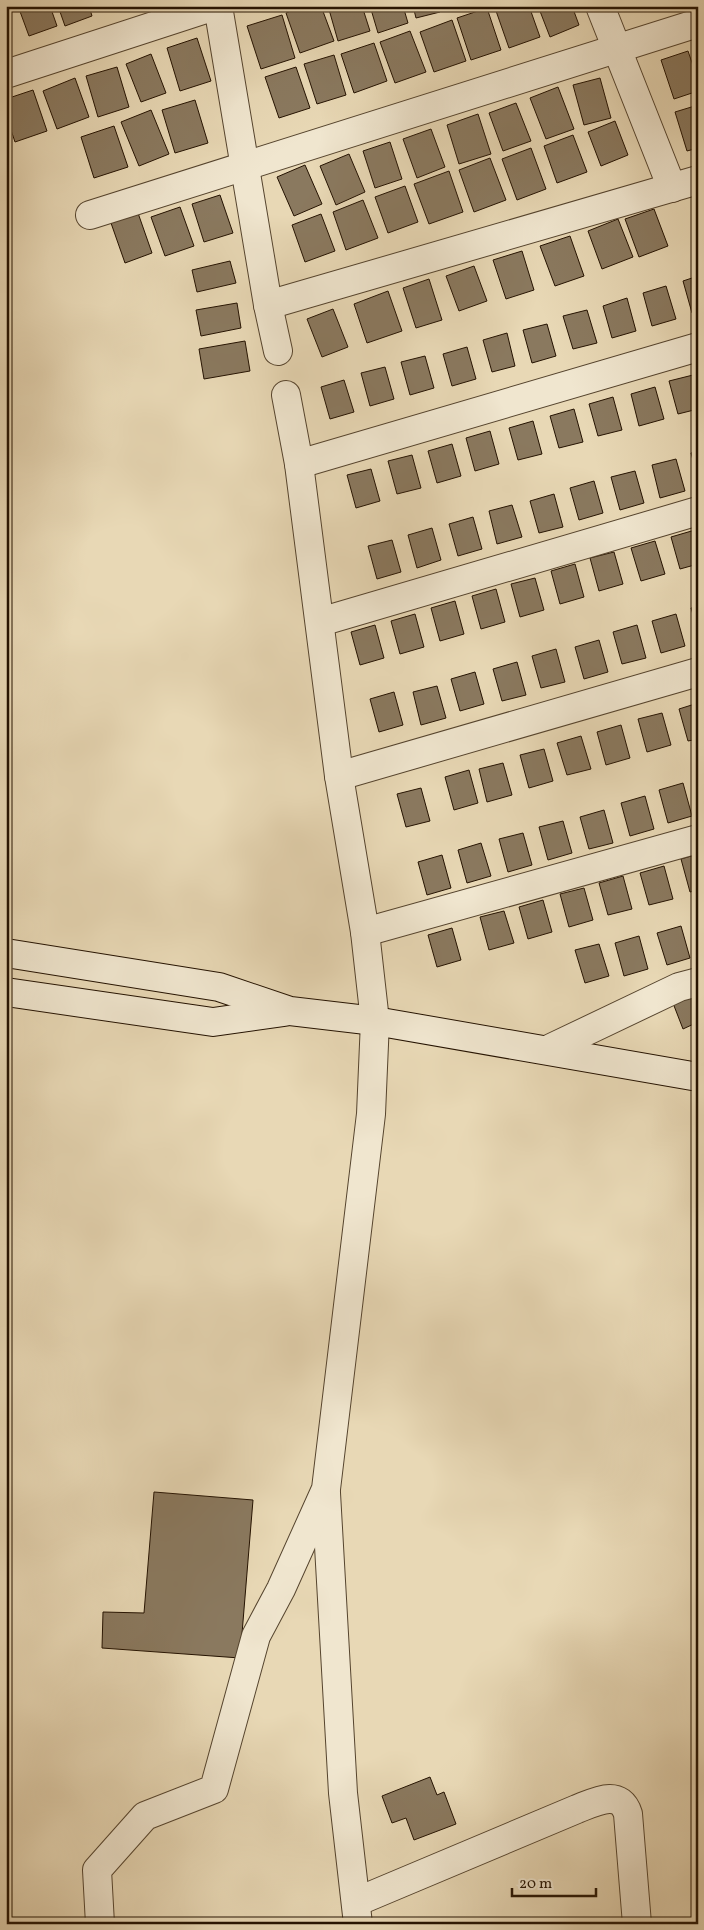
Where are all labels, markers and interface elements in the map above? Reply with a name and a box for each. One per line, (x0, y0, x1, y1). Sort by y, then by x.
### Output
scale bar (512, 1865, 595, 1897)
text: 20 m (519, 1874, 552, 1895)

